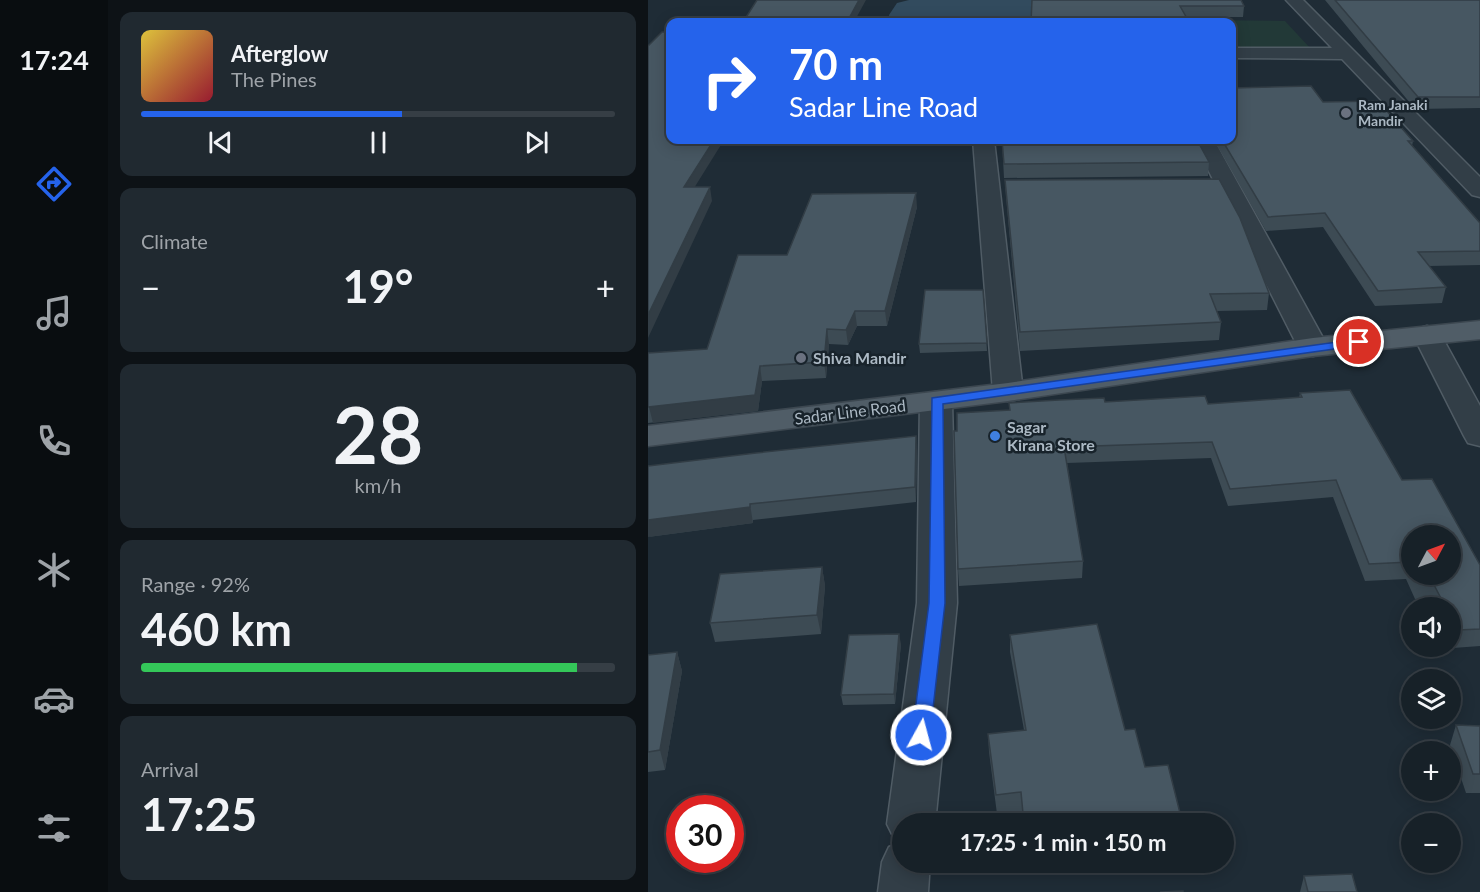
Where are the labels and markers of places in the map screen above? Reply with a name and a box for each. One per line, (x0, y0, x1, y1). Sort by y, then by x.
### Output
place label: Ram Janaki Mandir (1358, 96, 1428, 129)
marker: Ram Janaki Mandir (1339, 106, 1353, 120)
pin (1333, 316, 1384, 367)
place label: Shiva Mandir (813, 348, 906, 367)
marker: Shiva Mandir (794, 351, 808, 365)
place label: Sagar Kirana Store (1007, 417, 1095, 454)
marker: Sagar Kirana Store (988, 429, 1002, 443)

